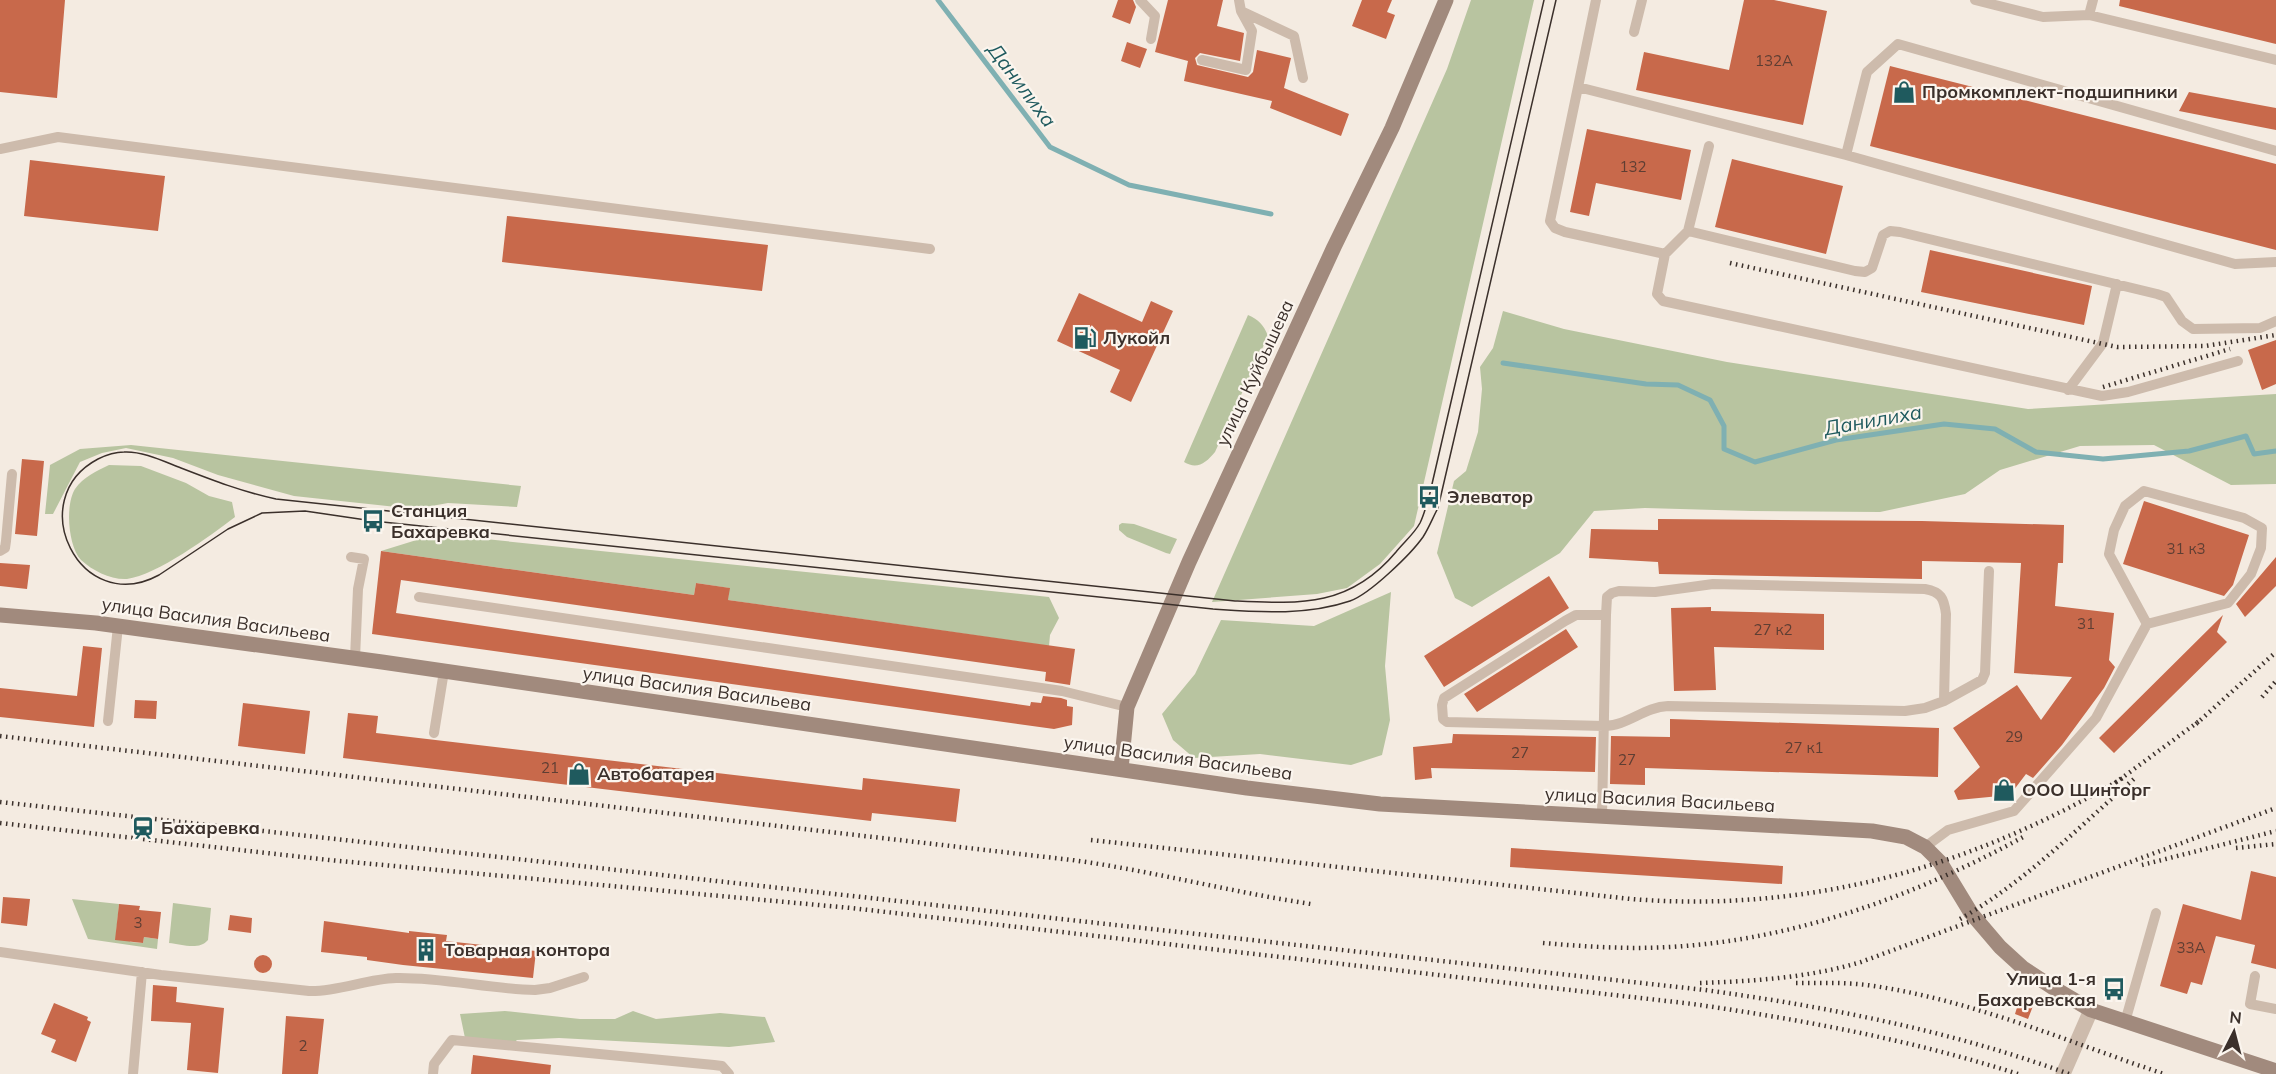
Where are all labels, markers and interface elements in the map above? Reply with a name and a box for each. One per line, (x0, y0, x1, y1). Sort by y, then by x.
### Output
water label: Данилиха (982, 37, 1062, 132)
house number: 132А (1755, 51, 1793, 70)
shop icon: Промкомплект-подшипники (1891, 79, 1917, 105)
place label: Промкомплект-подшипники (1922, 80, 2178, 103)
house number: 132 (1619, 157, 1647, 176)
street label: улица Куйбышева (1211, 296, 1298, 450)
fuel station icon: Лукойл (1072, 325, 1098, 351)
place label: Лукойл (1103, 326, 1170, 349)
water label: Данилиха (1821, 399, 1924, 441)
bus stop icon: Элеватор (1416, 484, 1442, 510)
place label: Элеватор (1447, 485, 1533, 508)
place label: Станция Бахаревка (391, 499, 490, 543)
bus stop icon: Станция Бахаревка (360, 508, 386, 534)
house number: 31 к3 (2167, 539, 2206, 558)
street label: улица Василия Васильева (100, 592, 332, 647)
house number: 31 (2077, 614, 2095, 633)
house number: 27 к2 (1754, 620, 1793, 639)
street label: улица Василия Васильева (581, 661, 813, 716)
house number: 29 (2005, 727, 2023, 746)
street label: улица Василия Васильева (1062, 730, 1294, 785)
house number: 27 к1 (1785, 738, 1824, 757)
house number: 27 (1511, 743, 1529, 762)
house number: 27 (1618, 750, 1636, 769)
house number: 21 (541, 758, 559, 777)
shop icon: Автобатарея (566, 761, 592, 787)
place label: Автобатарея (597, 762, 715, 785)
shop icon: ООО Шинторг (1991, 777, 2017, 803)
place label: ООО Шинторг (2022, 778, 2151, 801)
street label: улица Василия Васильева (1544, 782, 1776, 817)
station icon: Бахаревка (130, 815, 156, 841)
place label: Бахаревка (161, 816, 260, 839)
house number: 3 (133, 913, 143, 932)
building icon: Товарная контора (413, 937, 439, 963)
place label: Товарная контора (444, 938, 610, 961)
house number: 33А (2176, 938, 2206, 957)
place label: Улица 1-я Бахаревская (1978, 967, 2096, 1011)
bus stop icon: Улица 1-я Бахаревская (2101, 976, 2127, 1002)
north arrow (2204, 1002, 2264, 1062)
text: N (2229, 1007, 2243, 1028)
house number: 2 (298, 1036, 308, 1055)

